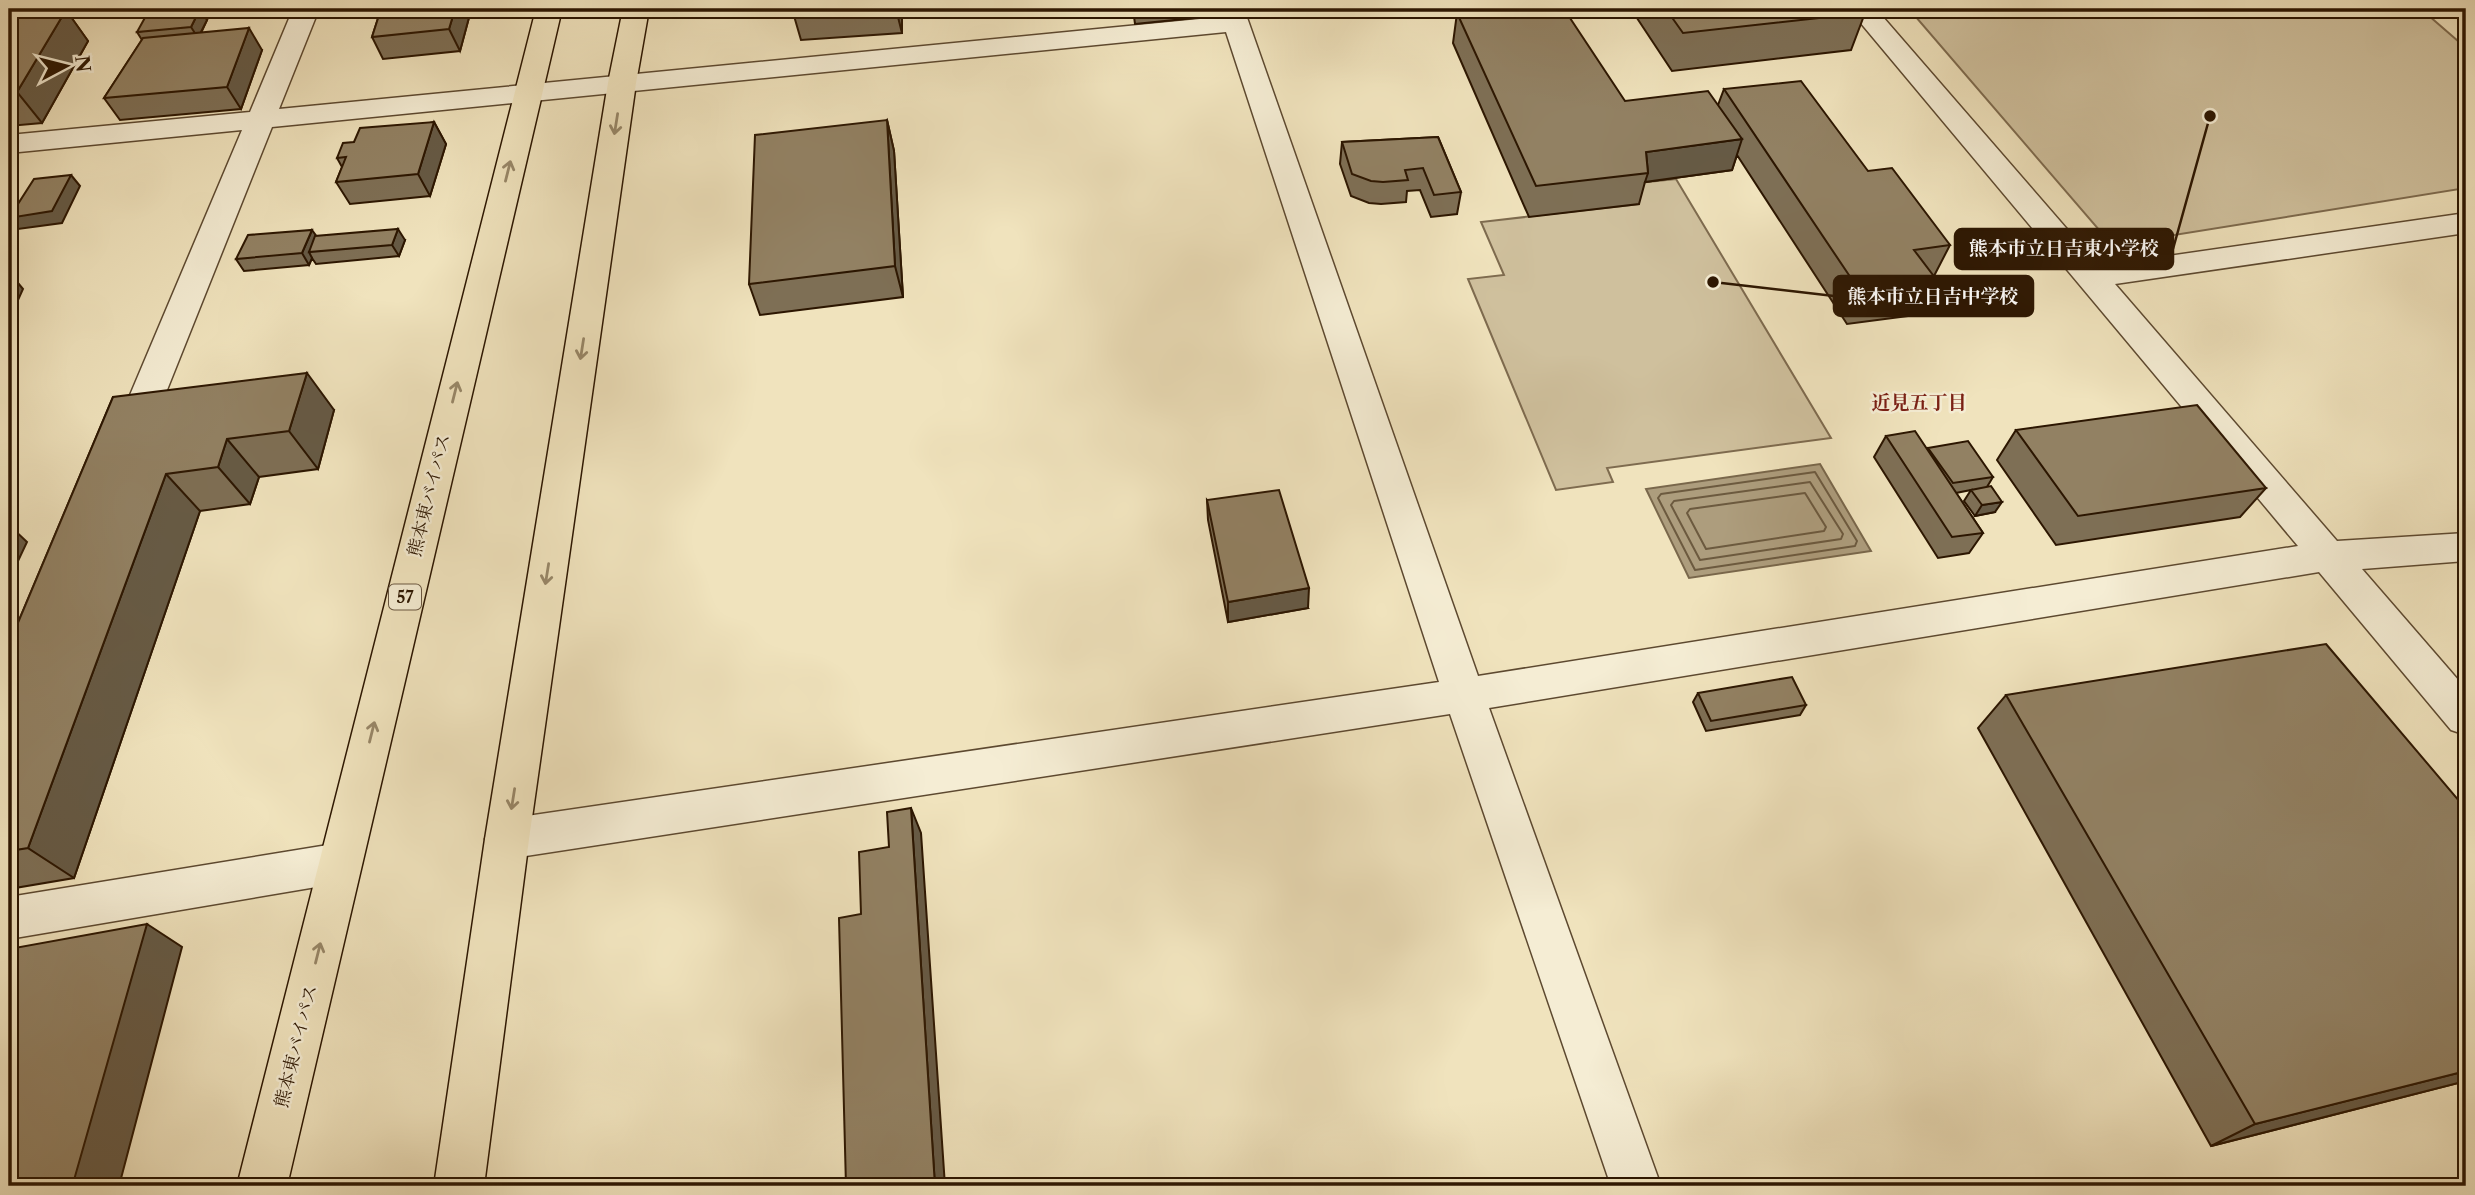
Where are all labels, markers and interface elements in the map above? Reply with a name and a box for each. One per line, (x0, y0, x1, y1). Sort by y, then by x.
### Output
north arrow (32, 32, 102, 102)
text: N (70, 54, 95, 74)
one-way arrow (609, 112, 622, 135)
one-way arrow (502, 160, 515, 183)
callout: 熊本市立日吉東小学校 (1955, 229, 2173, 269)
text: 熊本市立日吉東小学校 (1969, 237, 2159, 260)
callout: 熊本市立日吉中学校 (1834, 276, 2033, 316)
text: 熊本市立日吉中学校 (1847, 285, 2019, 308)
one-way arrow (575, 337, 588, 360)
one-way arrow (448, 381, 462, 404)
district label: 近見五丁目 (1871, 391, 1967, 414)
street label: 熊本東バイパス (403, 431, 455, 559)
one-way arrow (541, 562, 554, 585)
road number: 57 (389, 584, 421, 610)
one-way arrow (366, 721, 379, 744)
one-way arrow (506, 787, 519, 810)
one-way arrow (312, 942, 325, 965)
street label: 熊本東バイパス (270, 982, 322, 1110)

